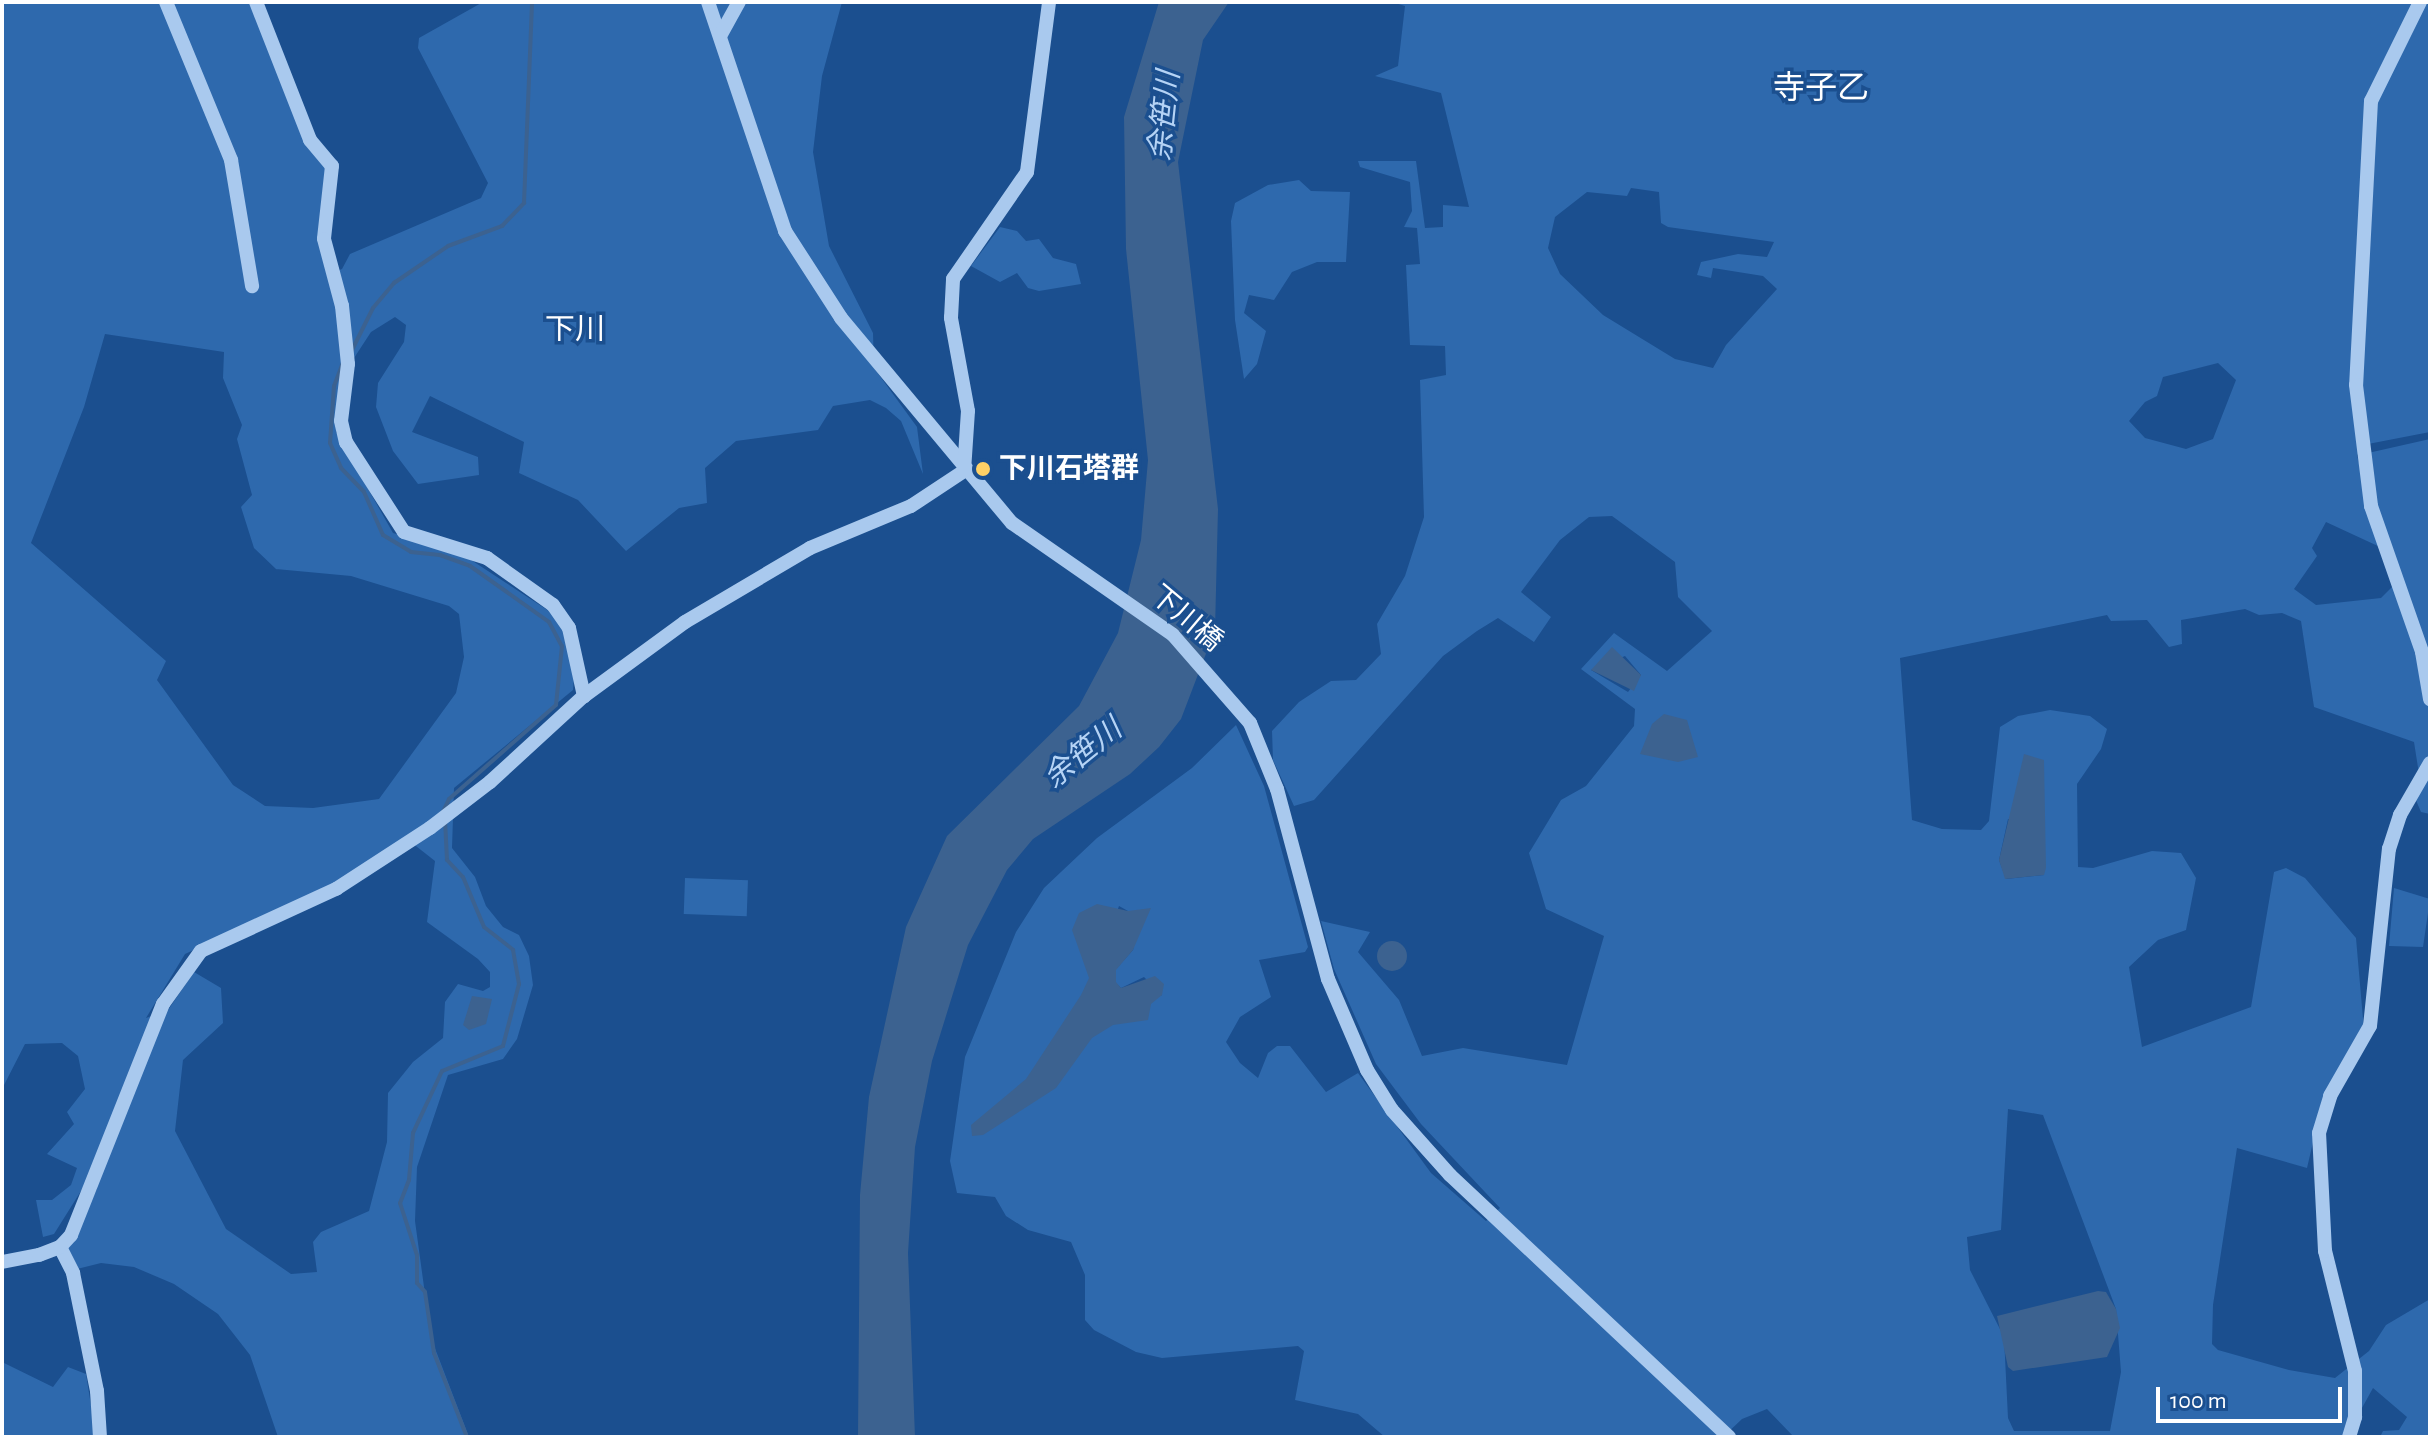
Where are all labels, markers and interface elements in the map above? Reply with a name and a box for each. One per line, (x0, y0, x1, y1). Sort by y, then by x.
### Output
water label: 余笹川 (1142, 69, 1188, 163)
district label: 寺子乙 (1773, 69, 1869, 107)
district label: 下川 (545, 312, 605, 348)
place label: 下川石塔群 (999, 452, 1139, 486)
marker: 下川石塔群 (974, 460, 992, 478)
street label: 下川橋 (1143, 579, 1229, 659)
water label: 余笹川 (1037, 712, 1129, 796)
scale bar (2160, 1371, 2346, 1421)
text: 100 m (2170, 1389, 2227, 1413)

